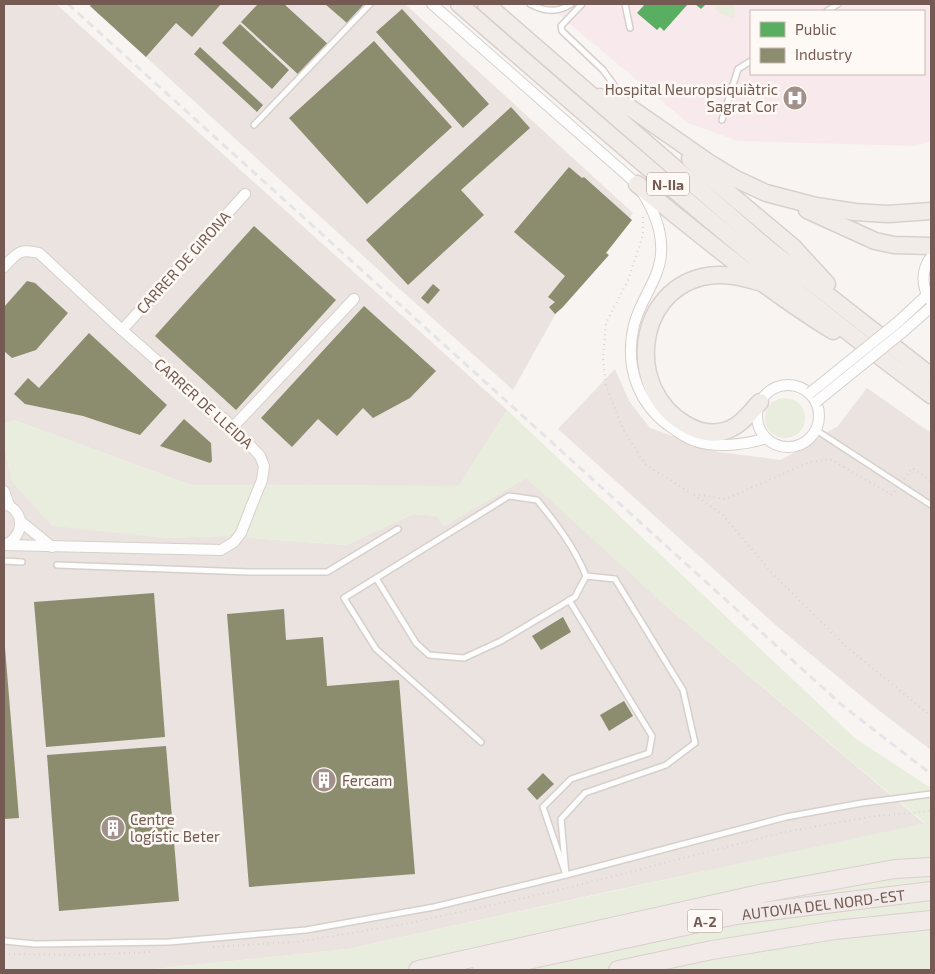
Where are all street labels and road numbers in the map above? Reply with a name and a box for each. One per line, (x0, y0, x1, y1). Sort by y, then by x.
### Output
road number: N-IIa (647, 172, 689, 195)
street label: CARRER DE GIRONA (132, 207, 234, 317)
street label: CARRER DE LLEIDA (151, 354, 257, 452)
street label: AUTOVIA DEL NORD-EST (741, 885, 906, 923)
road number: A-2 (688, 909, 722, 932)

